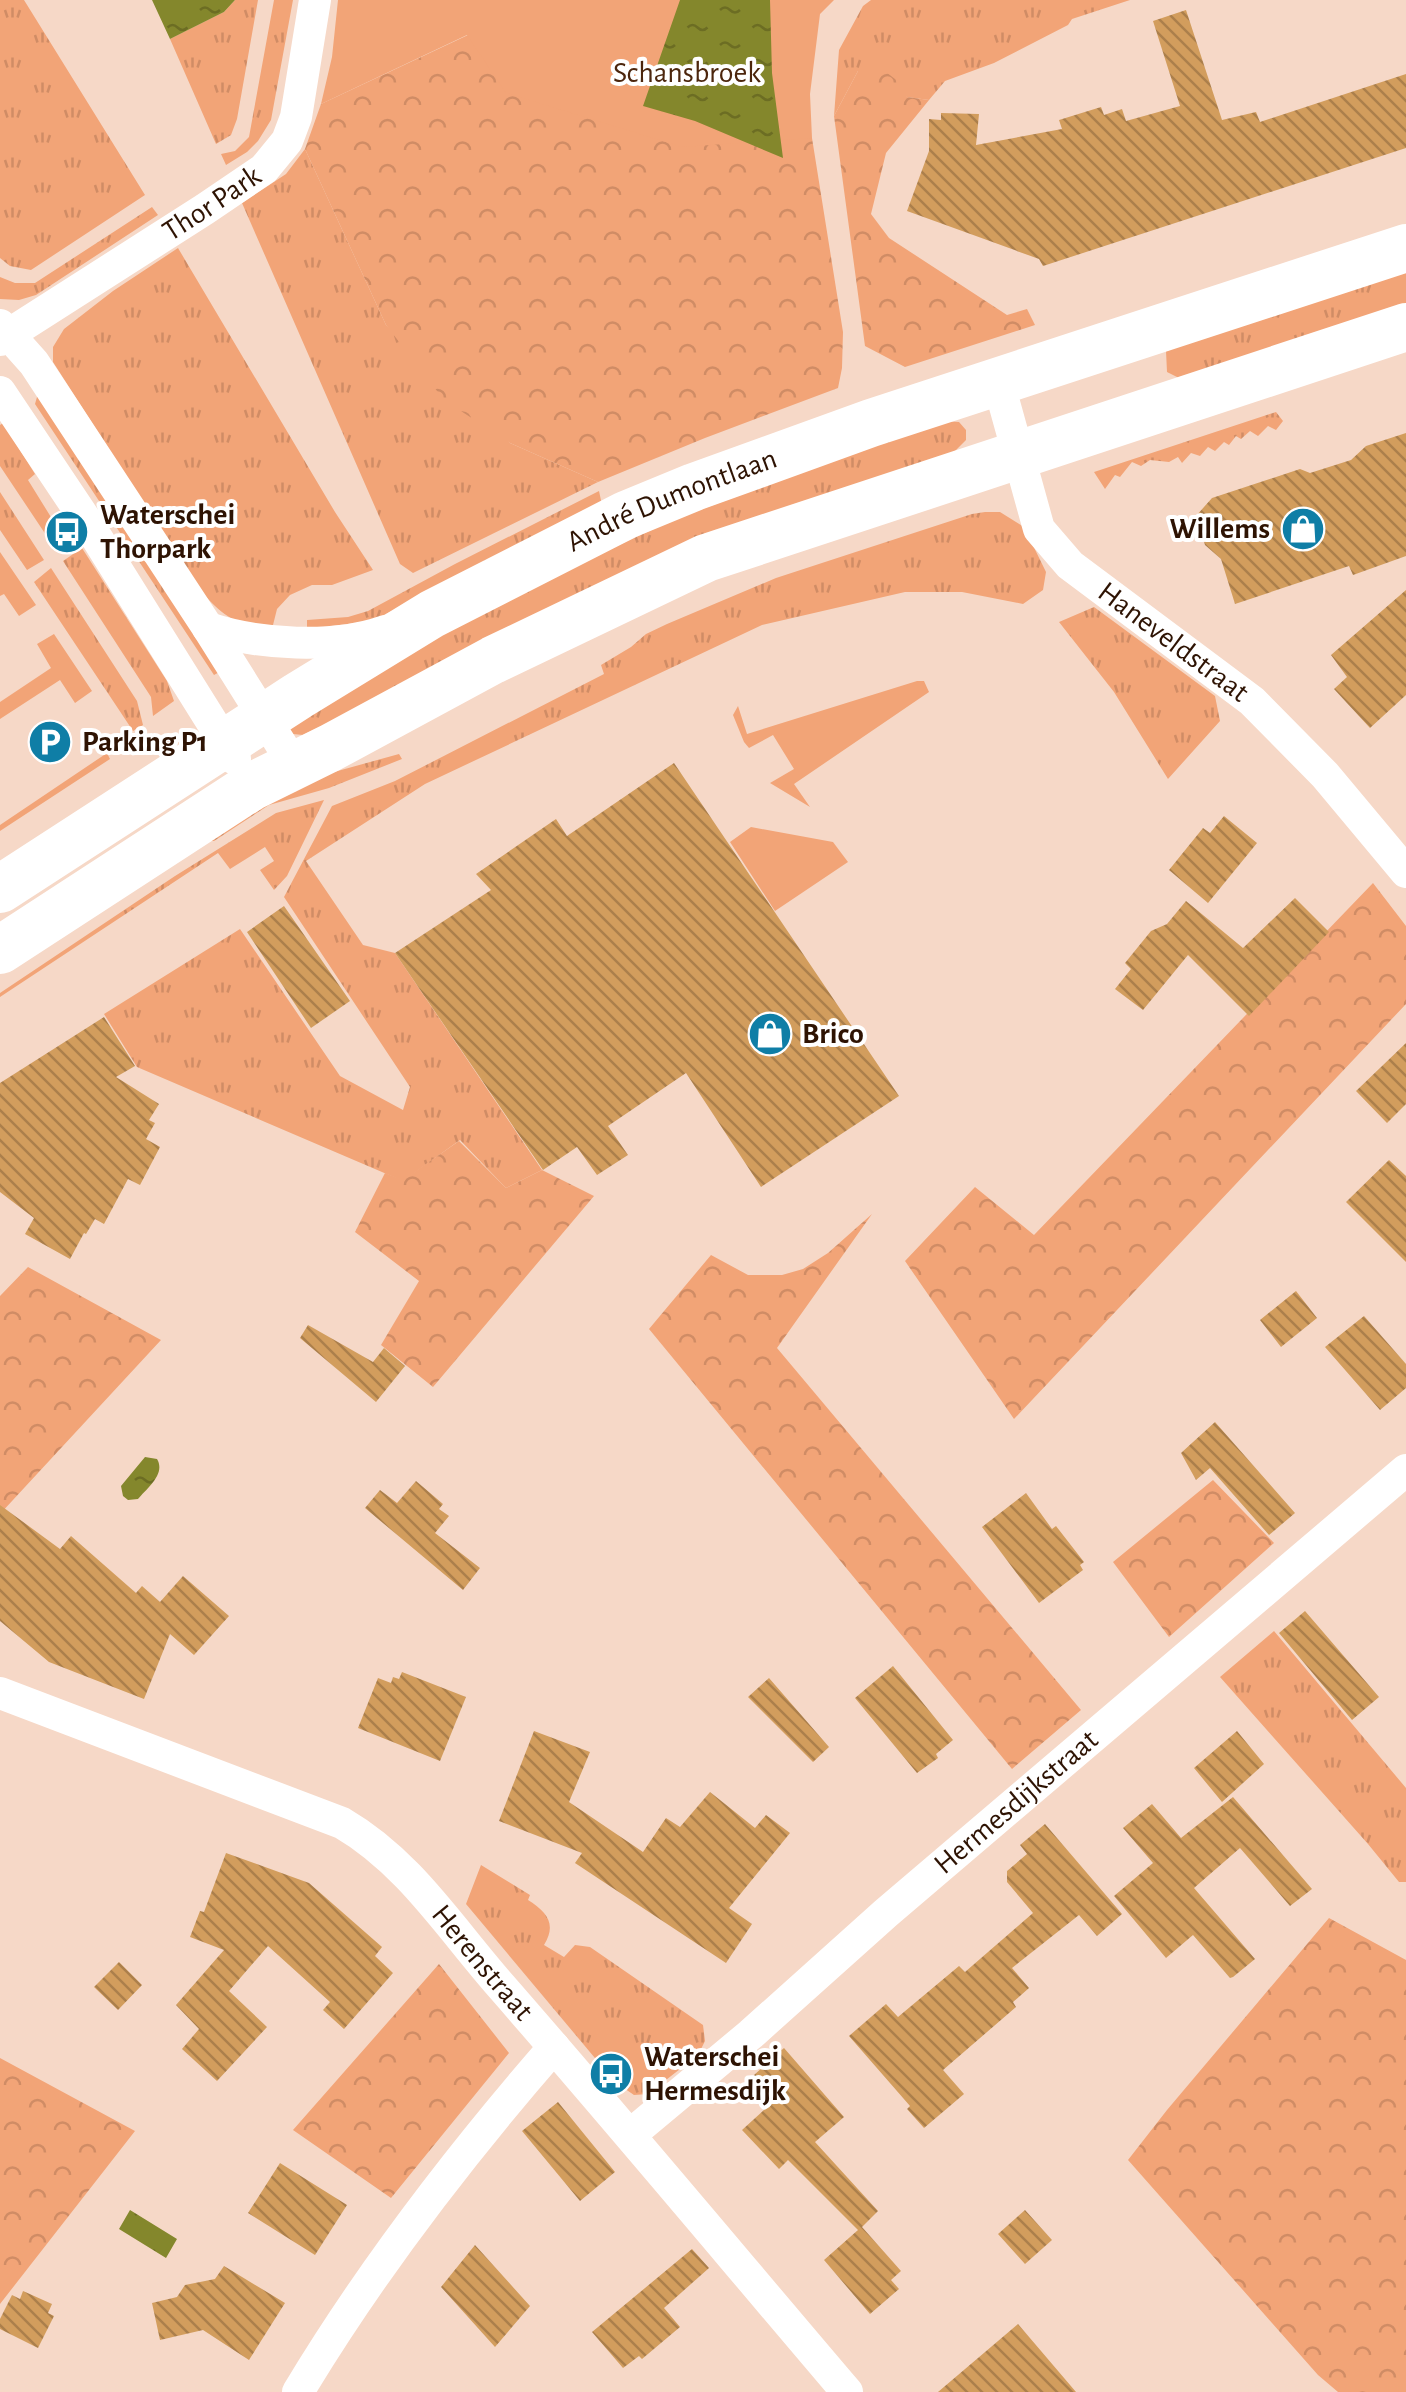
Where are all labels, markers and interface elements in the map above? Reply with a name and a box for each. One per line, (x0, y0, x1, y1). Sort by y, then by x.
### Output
park label: Schansbroek (613, 58, 761, 88)
street label: Thor Park (158, 160, 267, 247)
street label: André Dumontlaan (562, 443, 781, 558)
place label: Waterschei Thorpark (100, 500, 235, 564)
shop icon: Willems (1280, 506, 1326, 552)
bus stop icon: Waterschei Thorpark (44, 509, 90, 555)
place label: Willems (1169, 514, 1270, 544)
street label: Haneveldstraat (1092, 576, 1254, 708)
parking icon: Parking P1 (27, 719, 73, 765)
place label: Parking P1 (82, 727, 208, 757)
shop icon: Brico (747, 1011, 793, 1057)
place label: Brico (802, 1019, 864, 1049)
street label: Hermesdijkstraat (929, 1724, 1104, 1880)
street label: Herenstraat (426, 1899, 539, 2027)
place label: Waterschei Hermesdijk (644, 2042, 786, 2106)
bus stop icon: Waterschei Hermesdijk (588, 2051, 634, 2097)

